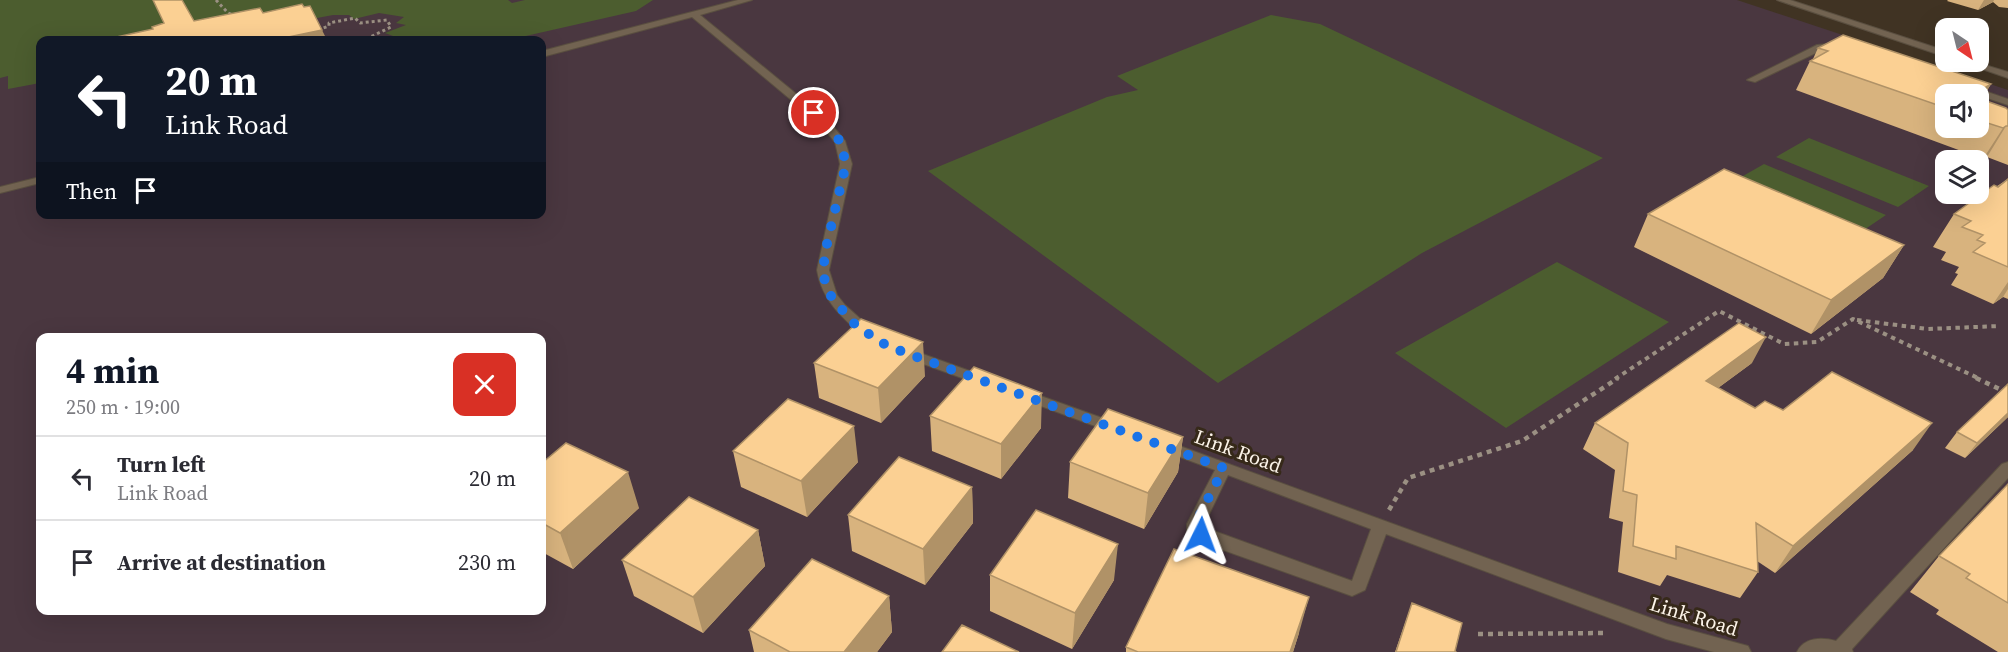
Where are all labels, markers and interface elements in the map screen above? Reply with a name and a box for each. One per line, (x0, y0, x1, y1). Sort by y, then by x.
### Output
north arrow (1935, 18, 1989, 72)
map controls (1935, 18, 1989, 204)
text: 20 m (165, 51, 258, 109)
icon: left (66, 60, 144, 138)
button: sound (1935, 84, 1989, 138)
pin (788, 87, 839, 138)
icon: arrive (797, 96, 830, 129)
text: Link Road (165, 106, 288, 143)
button: layers (1935, 150, 1989, 204)
icon: arrive (129, 174, 162, 207)
text: Then (66, 176, 117, 206)
text: 4 min (66, 346, 159, 395)
button: close (453, 353, 516, 416)
text: 250 m · 19:00 (66, 393, 180, 421)
street label: Link Road (1190, 422, 1286, 480)
text: Turn left (117, 449, 205, 479)
icon: left (66, 462, 99, 495)
text: 20 m (469, 463, 516, 493)
text: Link Road (117, 479, 208, 507)
position arrow (1169, 503, 1233, 567)
icon: arrive (66, 546, 99, 579)
text: Arrive at destination (117, 547, 326, 577)
text: 230 m (458, 547, 516, 577)
street label: Link Road (1646, 589, 1742, 643)

